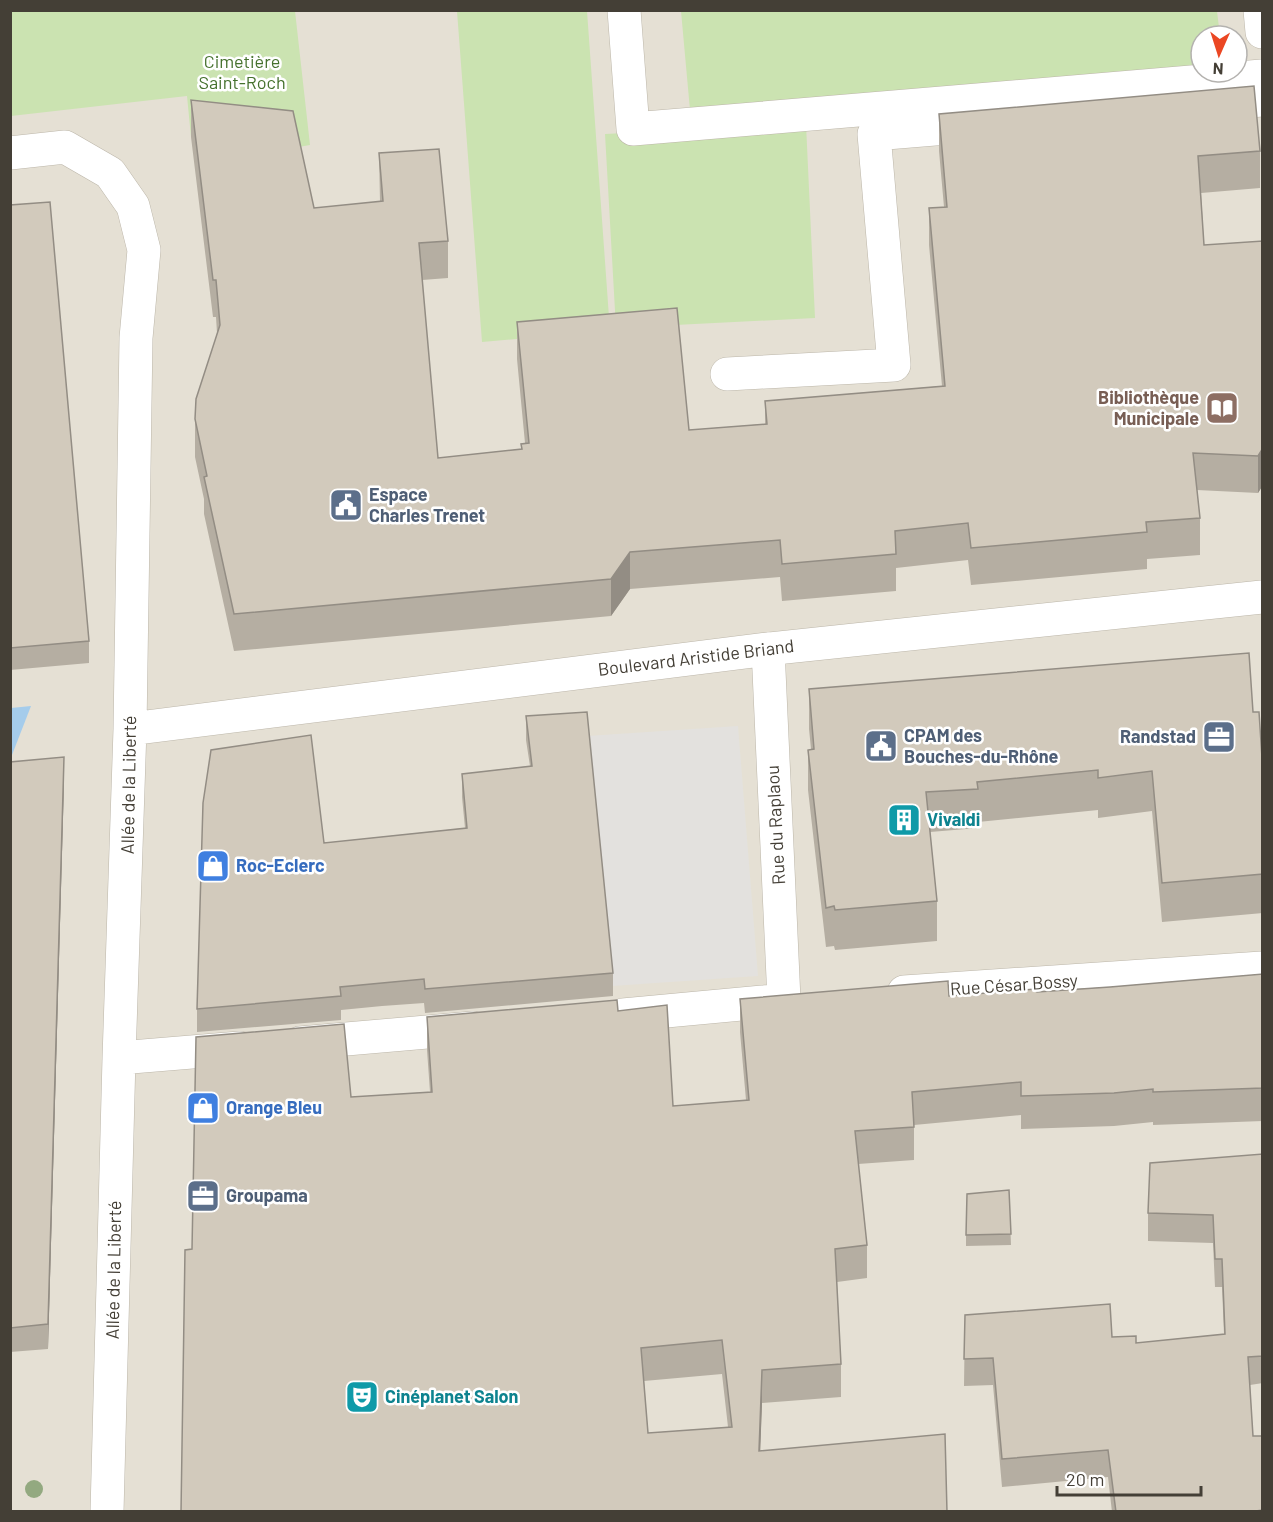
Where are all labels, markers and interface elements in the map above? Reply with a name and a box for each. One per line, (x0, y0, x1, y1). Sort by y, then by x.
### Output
north arrow (1189, 24, 1249, 84)
park label: Cimetière Saint-Roch (198, 50, 286, 93)
text: N (1212, 60, 1224, 79)
place label: Bibliothèque Municipale (1098, 386, 1199, 429)
library icon: Bibliothèque Municipale (1204, 390, 1240, 426)
place label: Espace Charles Trenet (369, 483, 485, 526)
public building icon: Espace Charles Trenet (328, 487, 364, 523)
street label: Boulevard Aristide Briand (596, 634, 795, 680)
street label: Allée de la Liberté (116, 715, 140, 855)
office icon: Randstad (1201, 719, 1237, 755)
place label: CPAM des Bouches-du-Rhône (904, 724, 1058, 767)
place label: Randstad (1120, 725, 1196, 747)
public building icon: CPAM des Bouches-du-Rhône (863, 728, 899, 764)
street label: Rue du Raplaou (761, 765, 789, 885)
building icon: Vivaldi (886, 802, 922, 838)
place label: Vivaldi (927, 808, 980, 830)
shop icon: Roc-Eclerc (195, 848, 231, 884)
place label: Roc-Eclerc (236, 854, 325, 876)
street label: Rue César Bossy (949, 969, 1079, 999)
shop icon: Orange Bleu (185, 1090, 221, 1126)
place label: Orange Bleu (226, 1096, 322, 1118)
office icon: Groupama (185, 1178, 221, 1214)
place label: Groupama (226, 1184, 308, 1206)
street label: Allée de la Liberté (101, 1200, 125, 1340)
theatre icon: Cinéplanet Salon (344, 1379, 380, 1415)
place label: Cinéplanet Salon (385, 1385, 518, 1407)
scale bar (1057, 1459, 1201, 1497)
text: 20 m (1066, 1468, 1104, 1490)

